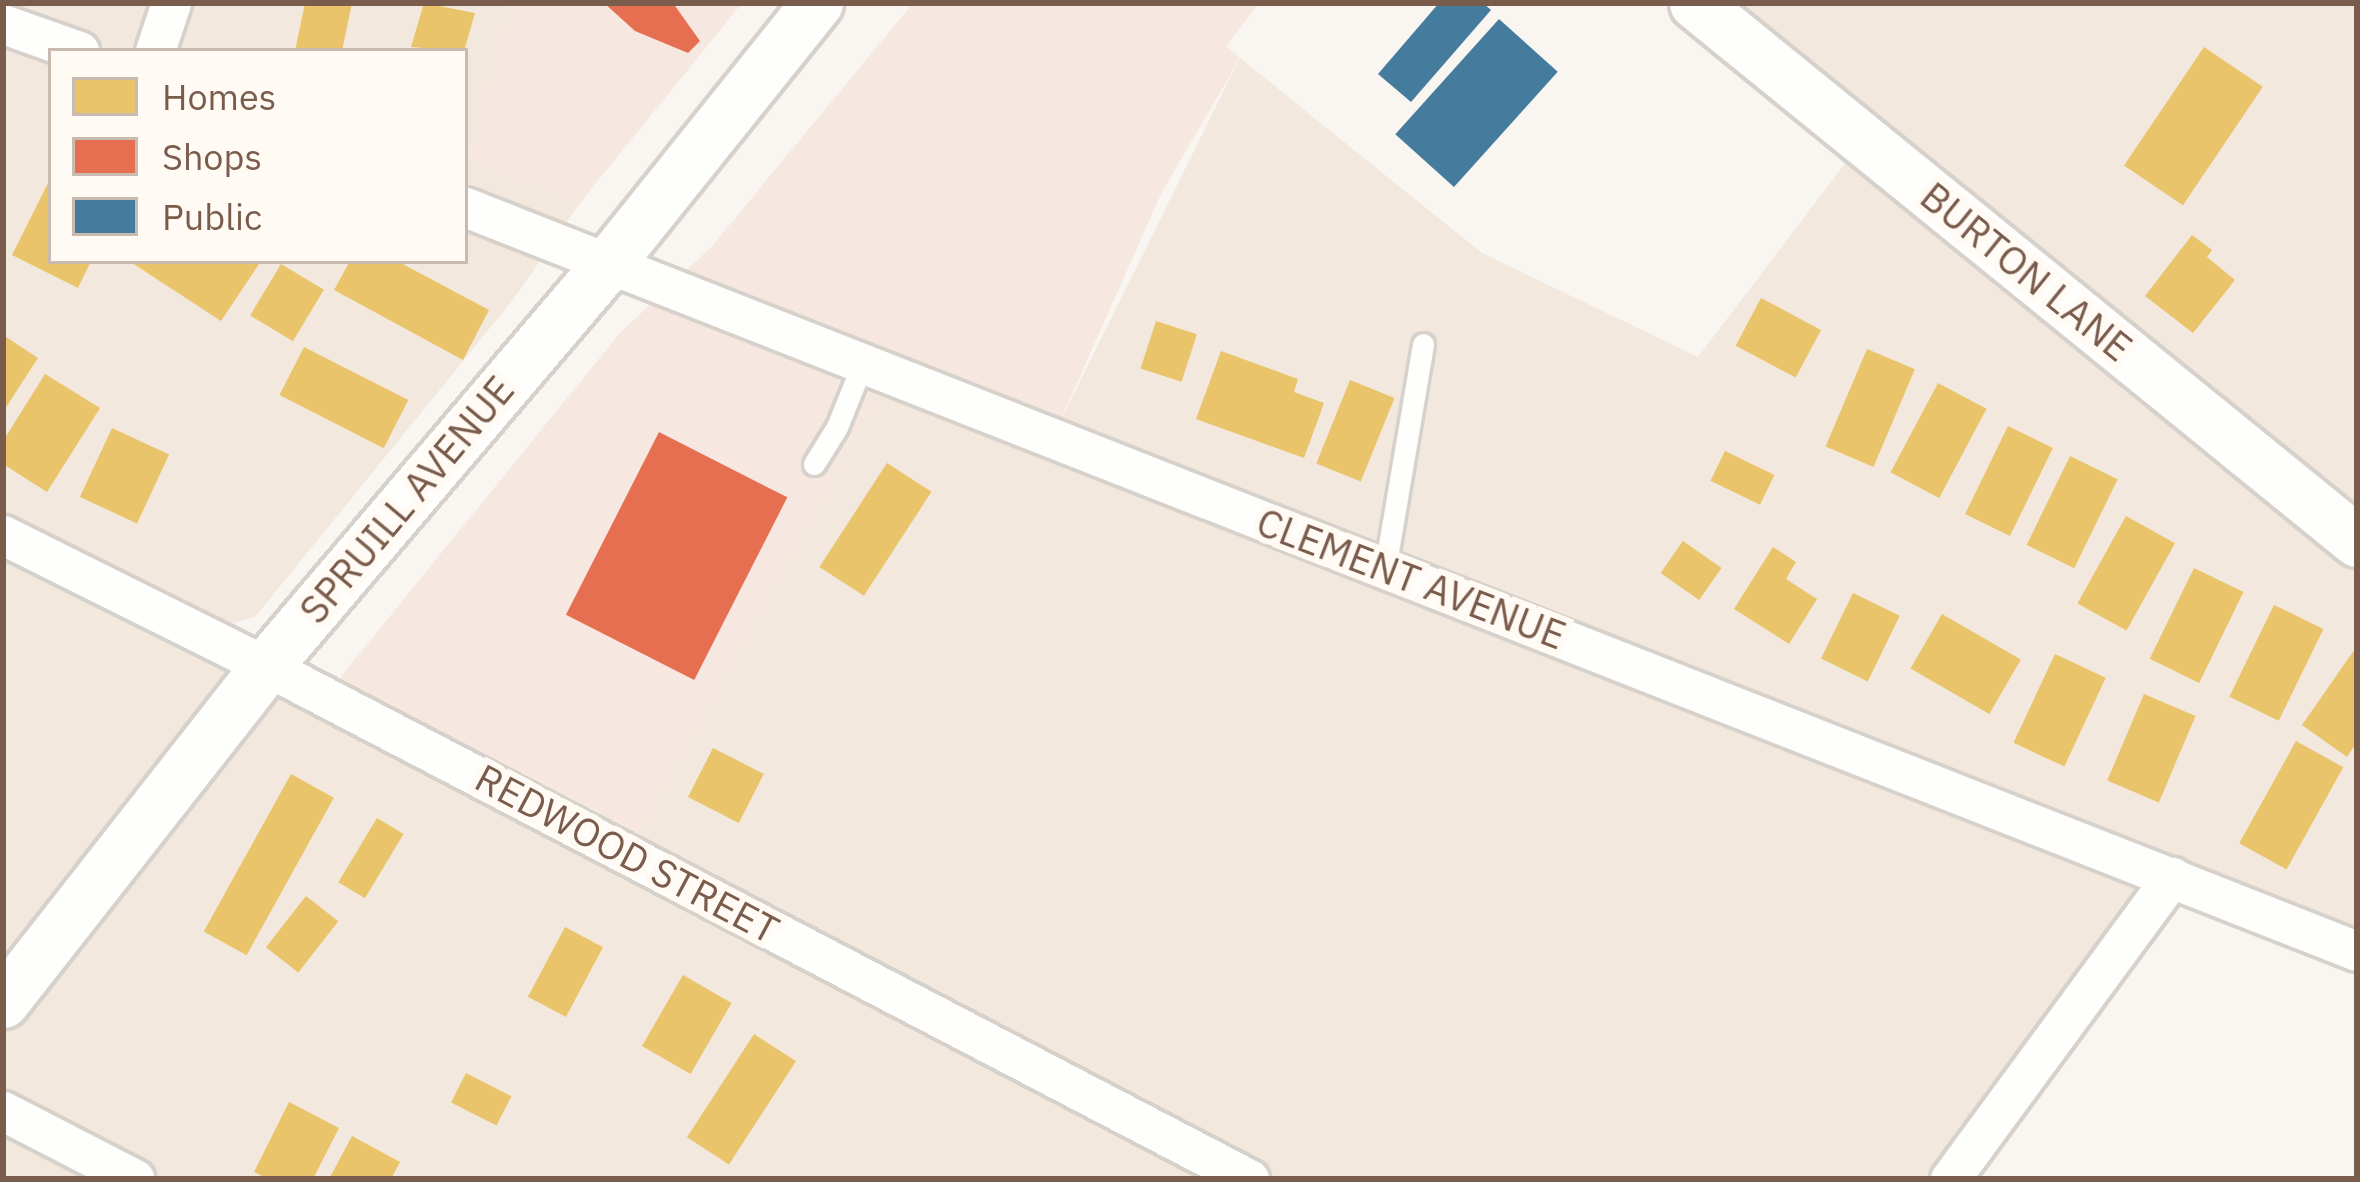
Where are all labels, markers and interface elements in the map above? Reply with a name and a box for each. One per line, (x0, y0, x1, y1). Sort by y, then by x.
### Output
legend (48, 48, 468, 264)
text: Homes (162, 73, 276, 120)
text: Shops (162, 133, 262, 180)
street label: BURTON LANE (1911, 173, 2141, 371)
text: Public (162, 193, 262, 240)
street label: SPRUILL AVENUE (290, 367, 524, 633)
street label: CLEMENT AVENUE (1250, 499, 1572, 659)
street label: REDWOOD STREET (467, 754, 787, 954)

